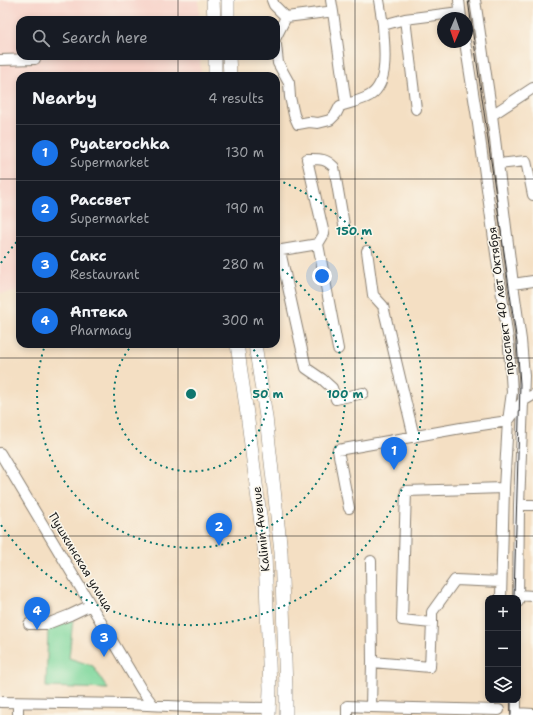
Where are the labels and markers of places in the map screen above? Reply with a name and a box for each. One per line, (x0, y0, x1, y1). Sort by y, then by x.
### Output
centre of rings (184, 387, 198, 401)
pin: 1 (381, 437, 407, 470)
pin: 2 (206, 513, 232, 546)
pin: 4 (24, 597, 50, 630)
pin: 3 (91, 624, 117, 657)

